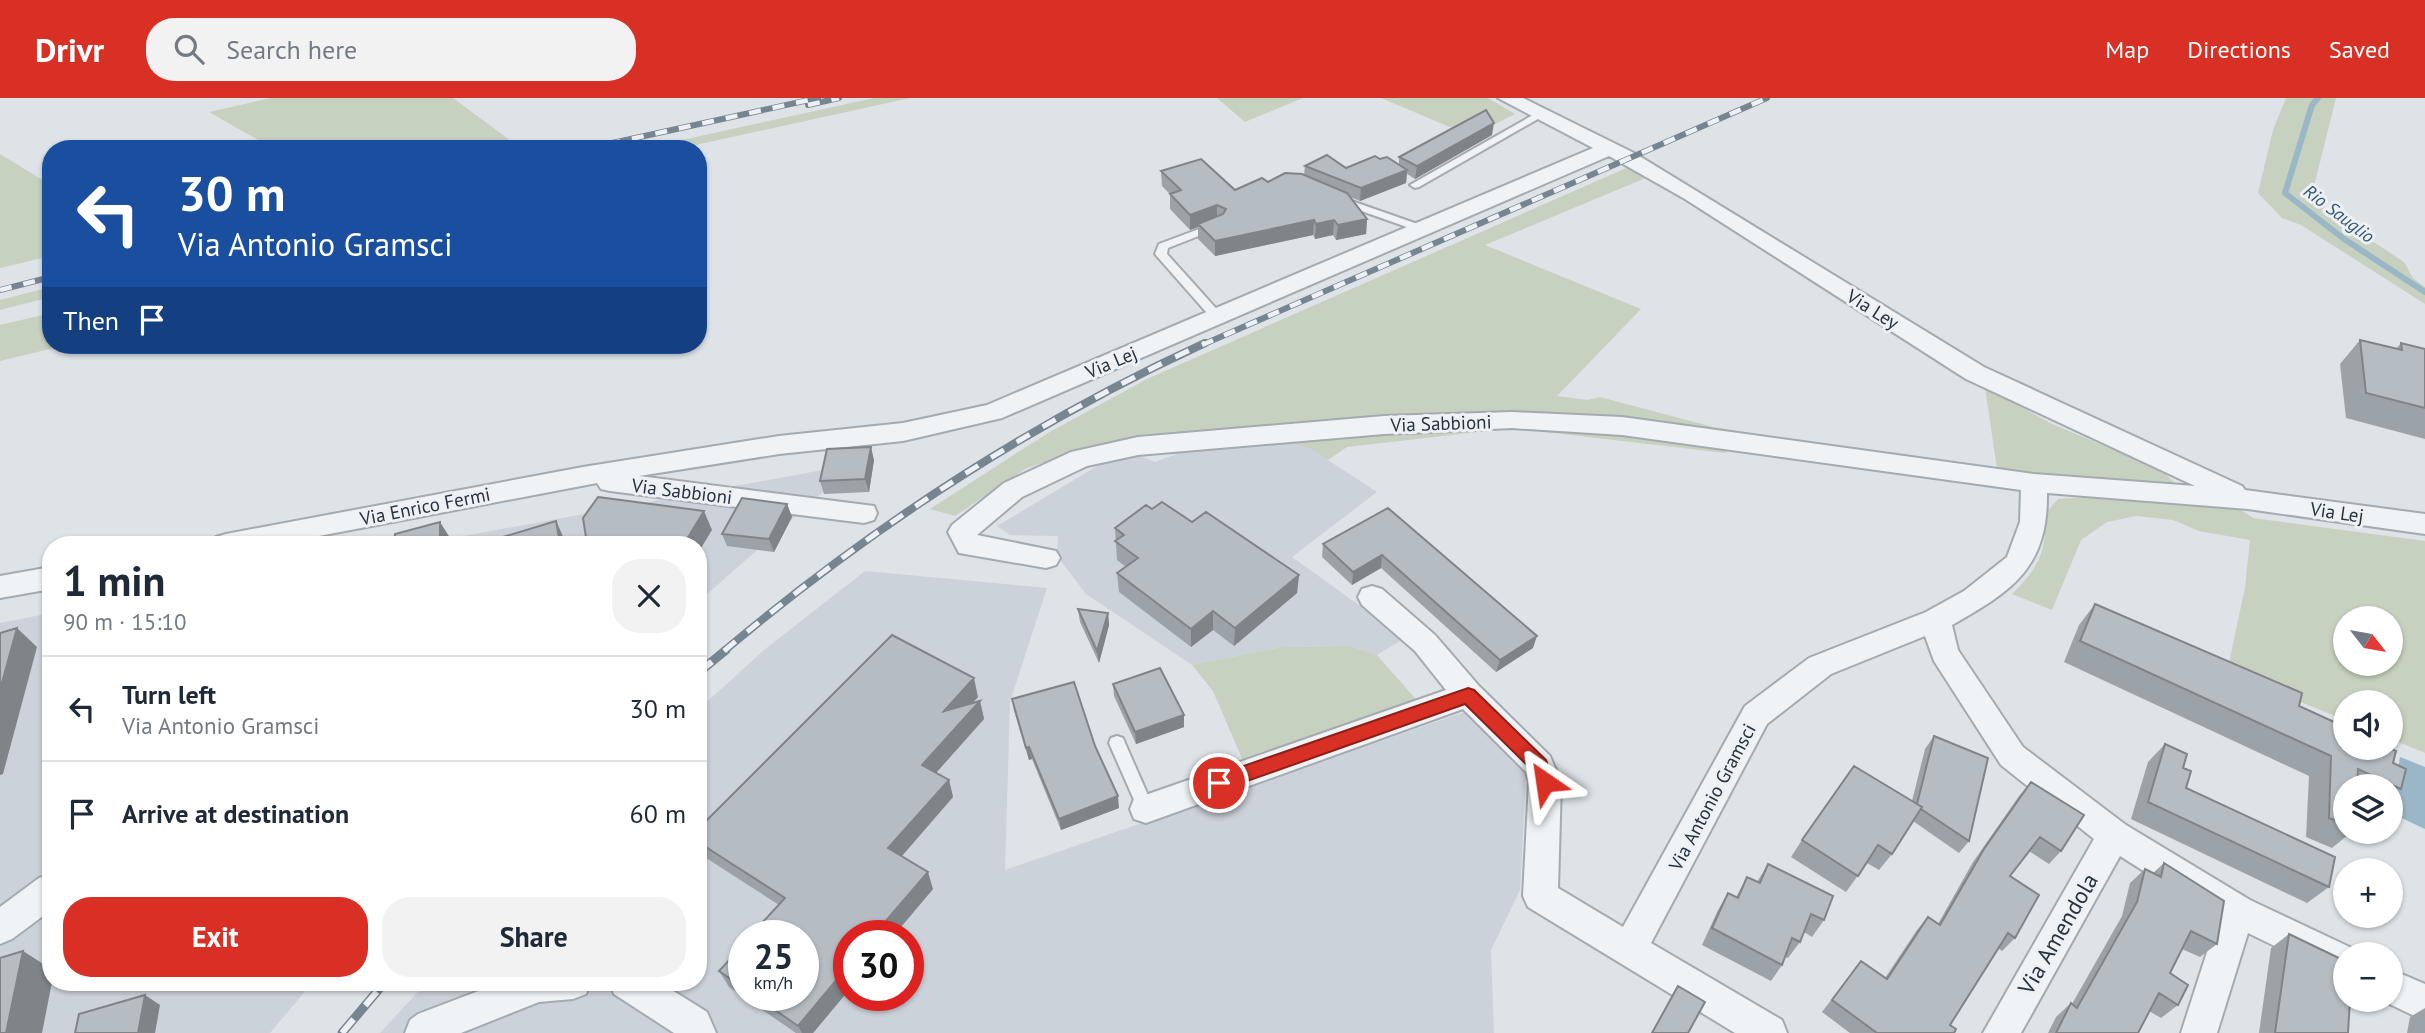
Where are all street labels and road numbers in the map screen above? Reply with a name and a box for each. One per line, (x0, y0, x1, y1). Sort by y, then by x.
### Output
street label: Via Ley (1842, 283, 1904, 334)
street label: Via Lej (1081, 340, 1140, 384)
street label: Via Sabbioni (1389, 409, 1492, 437)
street label: Via Sabbioni (629, 473, 734, 509)
street label: Via Enrico Fermi (357, 482, 492, 531)
street label: Via Lej (2308, 496, 2365, 528)
street label: Via Antonio Gramsci (1663, 719, 1761, 875)
street label: Via Amendola (2011, 868, 2104, 1000)

